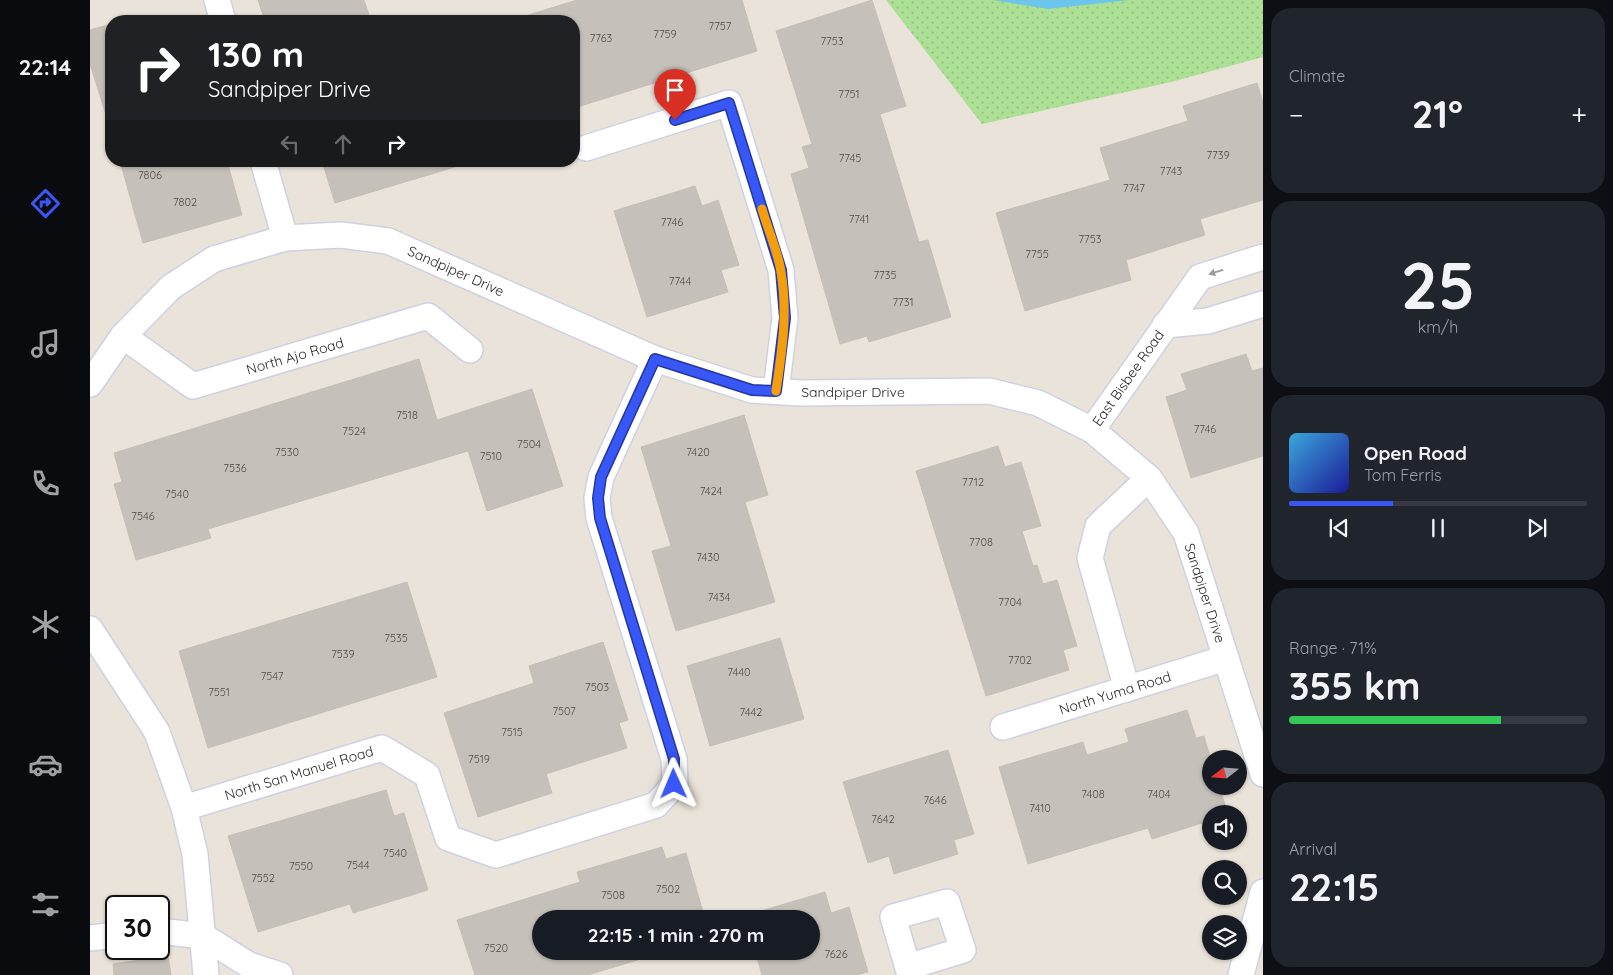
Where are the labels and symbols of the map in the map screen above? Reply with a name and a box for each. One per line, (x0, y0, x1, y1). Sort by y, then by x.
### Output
house number: 7757 (709, 19, 732, 33)
house number: 7759 (653, 27, 677, 41)
house number: 7763 (590, 31, 613, 45)
house number: 7753 (820, 34, 844, 48)
pin (654, 69, 696, 120)
house number: 7751 (838, 87, 860, 101)
house number: 7739 (1206, 148, 1230, 162)
house number: 7745 (839, 151, 861, 165)
house number: 7743 (1160, 164, 1182, 178)
house number: 7806 (138, 168, 162, 182)
house number: 7747 (1123, 181, 1145, 195)
house number: 7802 (173, 195, 197, 209)
house number: 7741 (849, 212, 869, 226)
house number: 7746 (661, 215, 683, 229)
house number: 7753 (1078, 232, 1102, 246)
street label: Sandpiper Drive (405, 242, 507, 300)
house number: 7755 (1025, 247, 1049, 261)
house number: 7735 (873, 268, 897, 282)
one-way arrow (1209, 268, 1224, 276)
house number: 7744 (669, 274, 691, 288)
house number: 7731 (892, 295, 914, 309)
street label: East Bisbee Road (1088, 327, 1168, 429)
street label: North Ajo Road (244, 334, 346, 378)
street label: Sandpiper Drive (801, 383, 905, 401)
house number: 7518 (396, 408, 418, 422)
house number: 7746 (1194, 422, 1216, 436)
house number: 7524 (342, 424, 366, 438)
house number: 7504 (517, 437, 541, 451)
house number: 7530 (275, 445, 299, 459)
house number: 7420 (686, 445, 710, 459)
house number: 7510 (480, 449, 502, 463)
house number: 7536 (223, 461, 247, 475)
house number: 7712 (962, 475, 984, 489)
house number: 7424 (700, 484, 723, 498)
house number: 7540 (165, 487, 189, 501)
house number: 7546 (131, 509, 155, 523)
house number: 7708 (969, 535, 993, 549)
street label: Sandpiper Drive (1180, 541, 1230, 645)
house number: 7430 (696, 550, 720, 564)
house number: 7434 (708, 590, 730, 604)
house number: 7704 (998, 595, 1022, 609)
house number: 7535 (384, 631, 408, 645)
house number: 7539 (331, 647, 355, 661)
house number: 7702 (1008, 653, 1032, 667)
house number: 7440 (727, 665, 751, 679)
street label: North Yuma Road (1057, 667, 1173, 719)
house number: 7547 (261, 669, 284, 683)
house number: 7503 (585, 680, 609, 694)
house number: 7551 (208, 685, 230, 699)
house number: 7507 (552, 704, 576, 718)
house number: 7442 (740, 705, 762, 719)
house number: 7515 (501, 725, 523, 739)
street label: North San Manuel Road (222, 742, 376, 804)
north arrow (1202, 750, 1248, 795)
house number: 7519 (468, 752, 490, 766)
position arrow (647, 757, 699, 809)
house number: 7408 (1081, 787, 1105, 801)
house number: 7404 (1147, 787, 1171, 801)
house number: 7646 (923, 793, 947, 807)
house number: 7410 (1029, 801, 1051, 815)
house number: 7642 (871, 812, 895, 826)
house number: 7540 (383, 846, 407, 860)
house number: 7544 (346, 858, 370, 872)
house number: 7550 (289, 859, 313, 873)
house number: 7552 (251, 871, 275, 885)
house number: 7502 (656, 882, 680, 896)
house number: 7508 (601, 888, 625, 902)
speed limit sign: 30 (105, 895, 170, 960)
house number: 7520 (484, 941, 508, 955)
house number: 7626 (824, 947, 848, 961)

